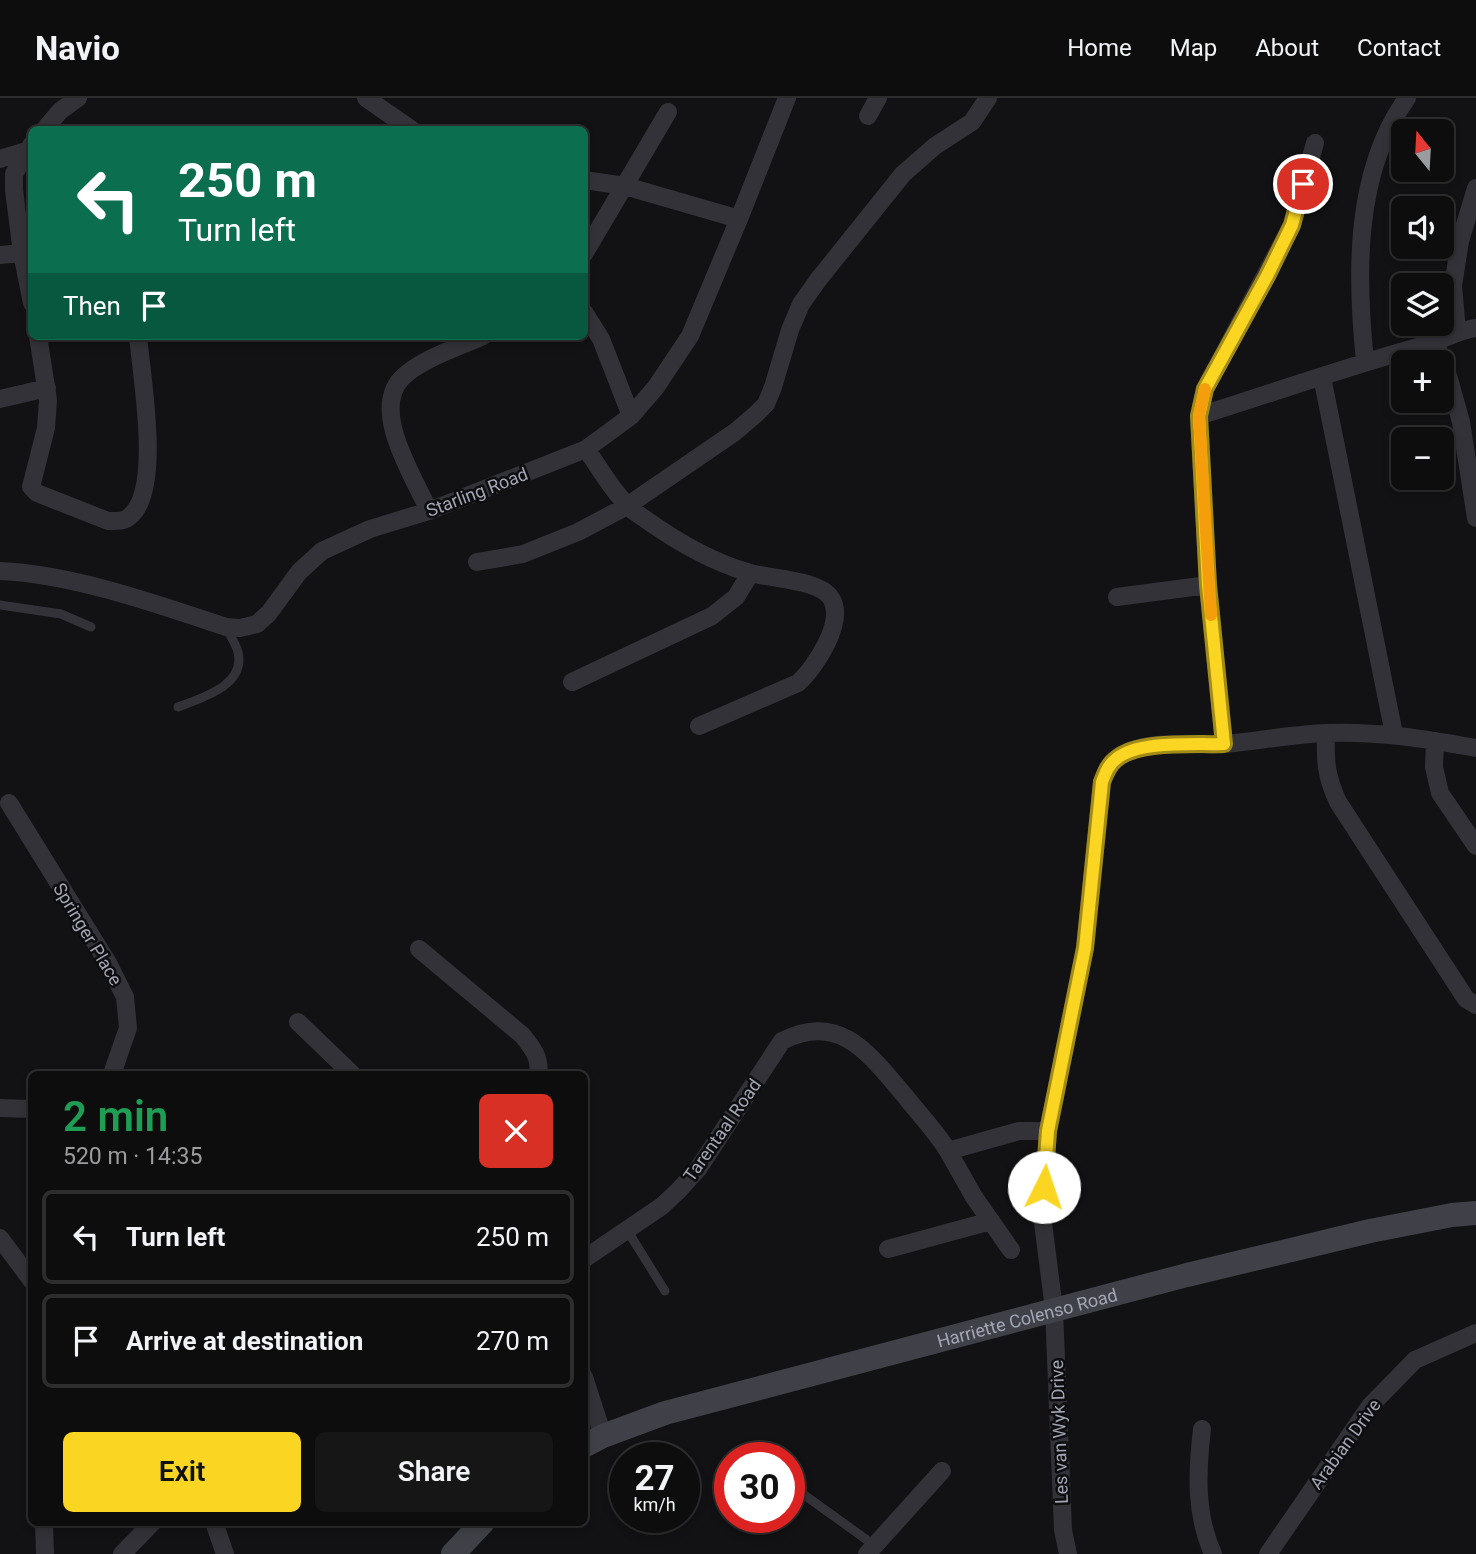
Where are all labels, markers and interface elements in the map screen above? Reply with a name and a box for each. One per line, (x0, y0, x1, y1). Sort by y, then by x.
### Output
text: Navio (35, 29, 120, 68)
text: Home (1067, 34, 1132, 62)
text: Map (1170, 34, 1217, 62)
text: About (1255, 34, 1319, 62)
text: Contact (1357, 34, 1441, 62)
north arrow (1391, 119, 1454, 182)
map controls (1391, 119, 1454, 490)
text: 250 m (178, 152, 317, 209)
icon: left (63, 154, 154, 245)
pin (1273, 154, 1333, 214)
icon: arrive (1284, 165, 1322, 203)
button: sound (1391, 196, 1454, 259)
text: Turn left (178, 211, 296, 249)
button: layers (1391, 273, 1454, 336)
icon: arrive (135, 287, 173, 325)
text: Then (63, 291, 121, 321)
button: + (1391, 350, 1454, 413)
button: − (1391, 427, 1454, 490)
street label: Starling Road (423, 463, 531, 521)
street label: Springer Place (49, 879, 127, 989)
street label: Tarentaal Road (679, 1075, 765, 1185)
text: 2 min (63, 1092, 168, 1141)
button: close (479, 1094, 553, 1168)
text: 520 m · 14:35 (63, 1143, 202, 1170)
position arrow (1007, 1150, 1081, 1224)
icon: left (67, 1218, 105, 1256)
text: Turn left (126, 1222, 225, 1252)
text: 250 m (476, 1222, 549, 1252)
street label: Harriette Colenso Road (934, 1283, 1119, 1351)
icon: arrive (67, 1322, 105, 1360)
text: Arrive at destination (126, 1326, 363, 1356)
text: 270 m (476, 1326, 549, 1356)
street label: Les van Wyk Drive (1046, 1360, 1072, 1504)
street label: Arabian Drive (1305, 1395, 1385, 1493)
button: Exit (63, 1432, 301, 1512)
button: Share (315, 1432, 553, 1512)
speed limit sign: 30 (714, 1442, 805, 1533)
text: 27 (634, 1458, 675, 1499)
text: km/h (633, 1494, 676, 1515)

